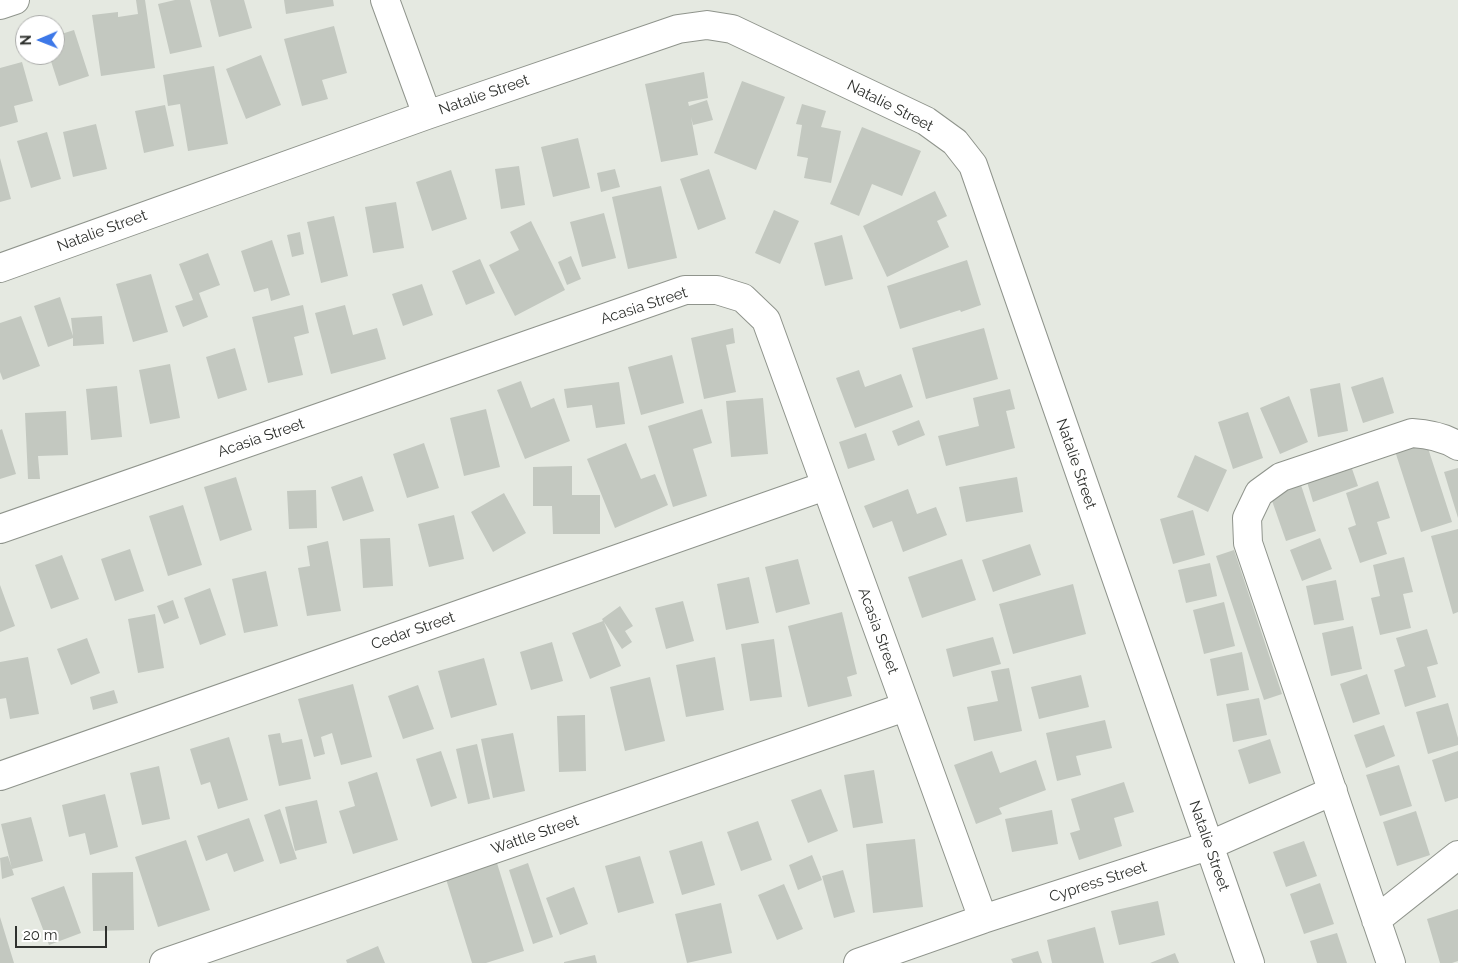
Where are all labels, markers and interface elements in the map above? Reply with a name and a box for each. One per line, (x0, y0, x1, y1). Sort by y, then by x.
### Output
north arrow (15, 15, 65, 65)
text: N (18, 35, 34, 46)
street label: Natalie Street (436, 71, 532, 119)
street label: Natalie Street (844, 77, 936, 135)
street label: Natalie Street (55, 206, 149, 256)
street label: Acasia Street (598, 283, 690, 329)
street label: Acasia Street (215, 415, 307, 461)
street label: Natalie Street (1052, 416, 1100, 512)
street label: Acasia Street (854, 585, 902, 677)
street label: Cedar Street (369, 608, 457, 654)
street label: Natalie Street (1185, 798, 1233, 894)
street label: Wattle Street (489, 812, 581, 858)
street label: Cypress Street (1047, 858, 1149, 906)
scale bar (18, 916, 110, 948)
text: 20 m (23, 926, 58, 944)

